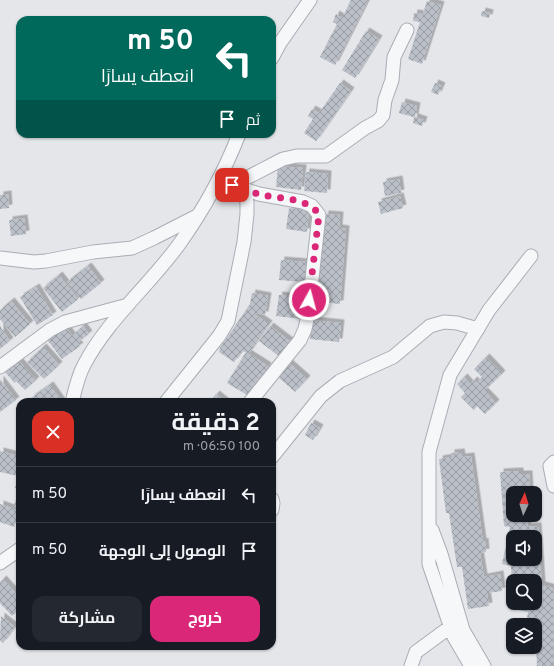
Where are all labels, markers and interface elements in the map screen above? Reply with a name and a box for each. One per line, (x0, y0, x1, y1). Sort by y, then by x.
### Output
text: 50 m (127, 24, 194, 60)
icon: left (208, 32, 260, 84)
text: انعطف يسارًا (101, 66, 194, 89)
icon: arrive (216, 108, 238, 130)
text: ثم (246, 112, 260, 131)
pin (215, 168, 249, 202)
icon: arrive (221, 174, 243, 196)
position arrow (288, 279, 330, 321)
text: 2 دقيقة (171, 409, 260, 439)
button: close (32, 411, 74, 453)
text: 100 m · 06:50 (183, 439, 260, 455)
icon: left (238, 484, 260, 506)
text: 50 m (32, 485, 67, 504)
north arrow (506, 486, 542, 522)
map controls (506, 486, 542, 654)
text: انعطف يسارًا (140, 487, 226, 506)
button: sound (506, 530, 542, 566)
icon: arrive (238, 540, 260, 562)
text: 50 m (32, 541, 67, 560)
text: الوصول إلى الوجهة (99, 543, 226, 562)
button: search (506, 574, 542, 610)
button: مشاركة (32, 596, 142, 642)
button: خروج (150, 596, 260, 642)
button: layers (506, 618, 542, 654)

